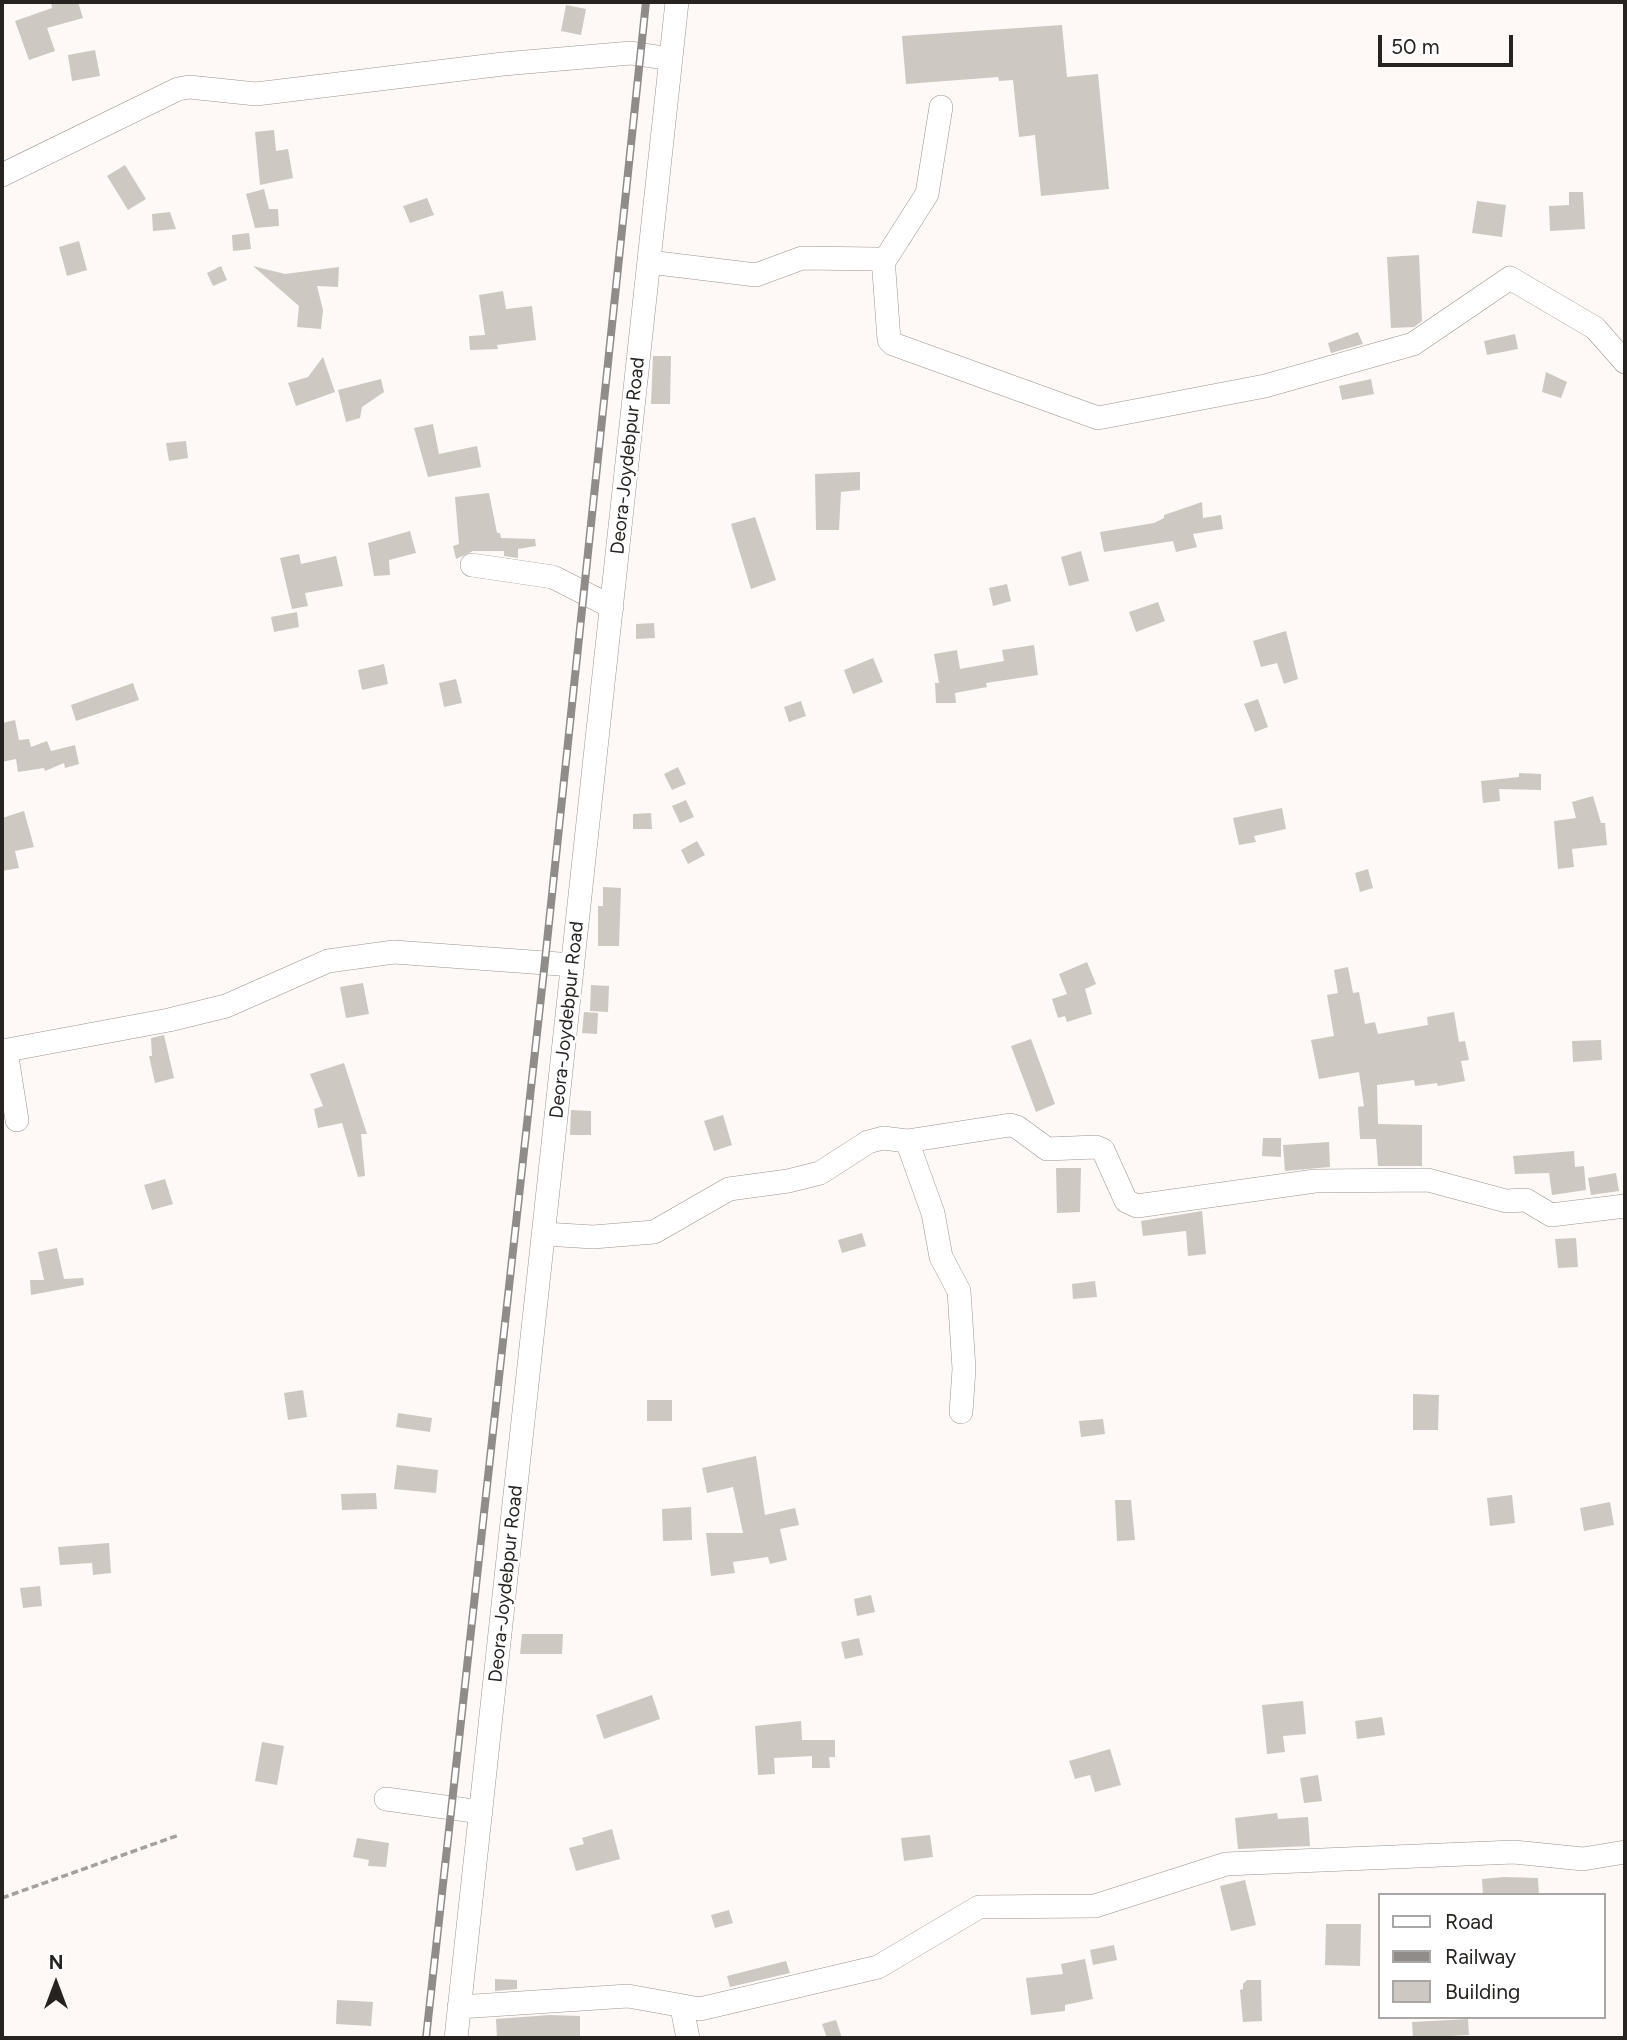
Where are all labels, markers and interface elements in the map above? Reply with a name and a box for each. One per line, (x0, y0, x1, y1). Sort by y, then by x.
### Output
scale bar (1382, 21, 1517, 65)
text: 50 m (1391, 34, 1440, 59)
street label: Deora-Joydebpur Road (606, 356, 650, 556)
street label: Deora-Joydebpur Road (545, 920, 589, 1120)
street label: Deora-Joydebpur Road (484, 1484, 528, 1684)
legend (1378, 1893, 1606, 2019)
text: Road (1445, 1909, 1493, 1934)
text: Railway (1445, 1944, 1516, 1969)
north arrow (21, 1949, 91, 2019)
text: N (49, 1951, 63, 1974)
text: Building (1445, 1979, 1520, 2004)

